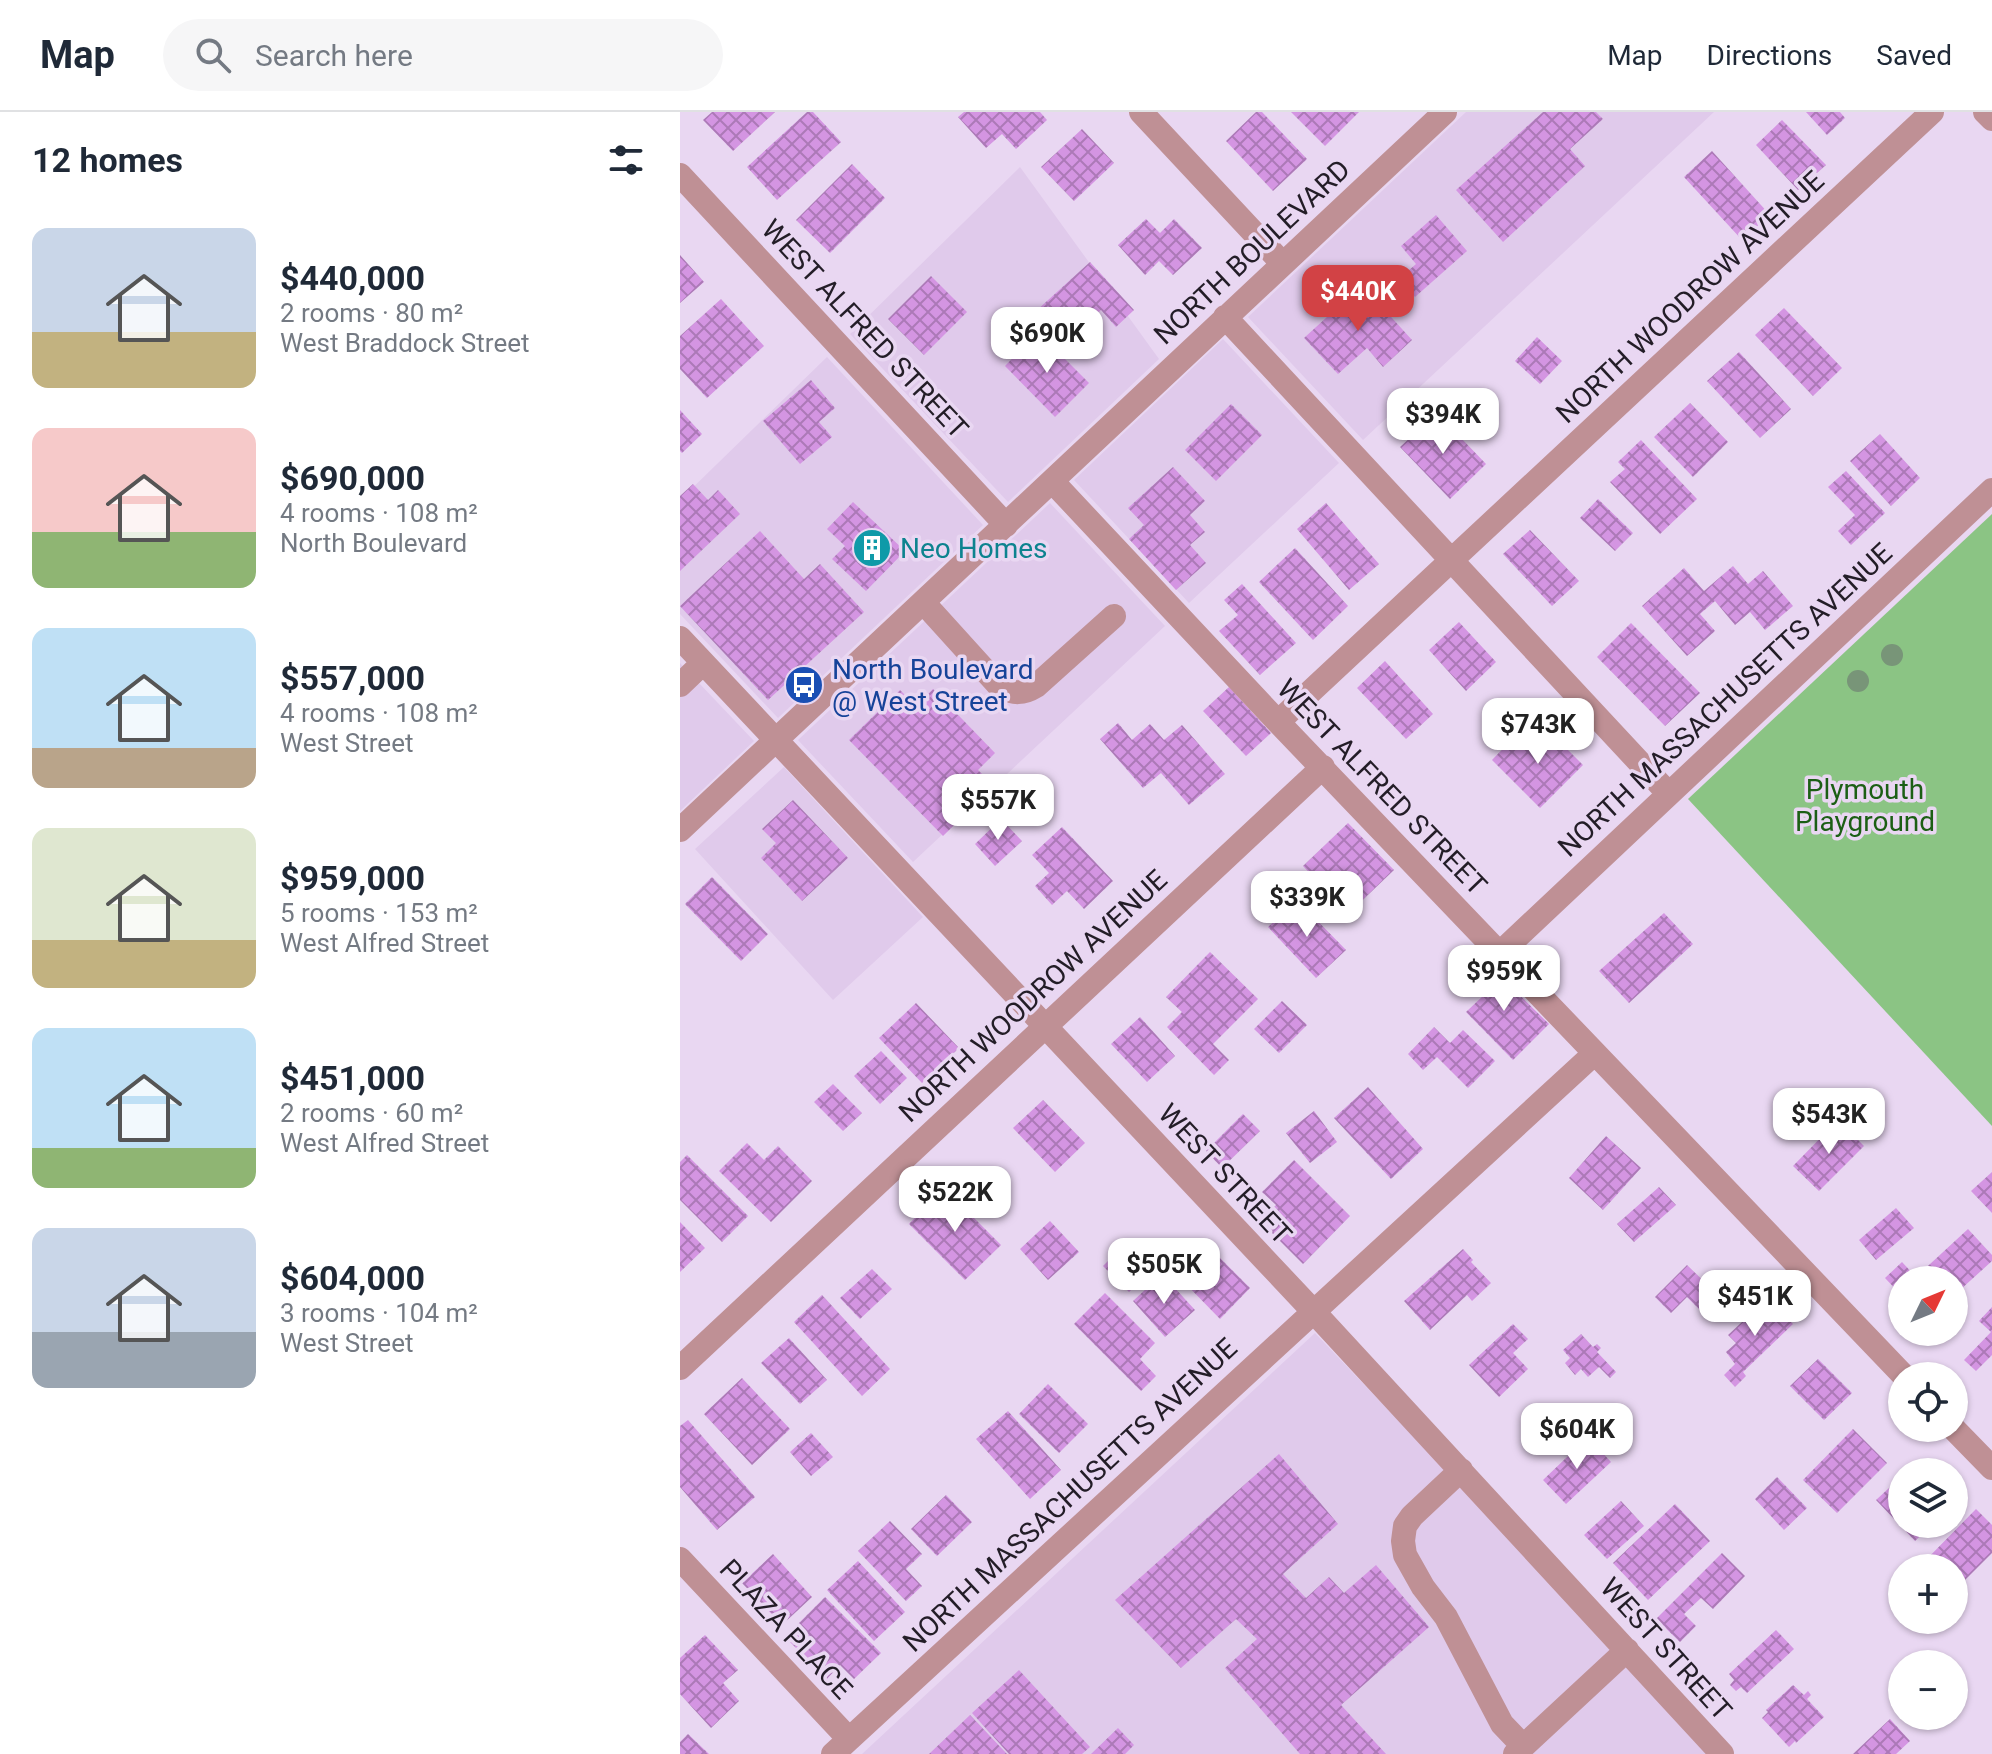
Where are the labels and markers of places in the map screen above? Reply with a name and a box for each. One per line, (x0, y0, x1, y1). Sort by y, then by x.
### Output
pin: $440K (1302, 265, 1414, 333)
pin: $690K (991, 307, 1103, 375)
pin: $394K (1387, 388, 1499, 456)
building icon: Neo Homes (851, 527, 893, 569)
place label: Neo Homes (900, 532, 1048, 565)
place label: North Boulevard @ West Street (832, 653, 1034, 718)
bus stop icon: North Boulevard @ West Street (783, 664, 825, 706)
pin: $743K (1482, 698, 1594, 766)
pin: $557K (942, 774, 1054, 842)
pin: $339K (1251, 871, 1363, 939)
pin: $959K (1448, 945, 1560, 1013)
pin: $543K (1773, 1088, 1885, 1156)
pin: $522K (899, 1166, 1011, 1234)
pin: $505K (1108, 1238, 1220, 1306)
pin: $451K (1699, 1270, 1811, 1338)
pin: $604K (1521, 1403, 1633, 1471)

